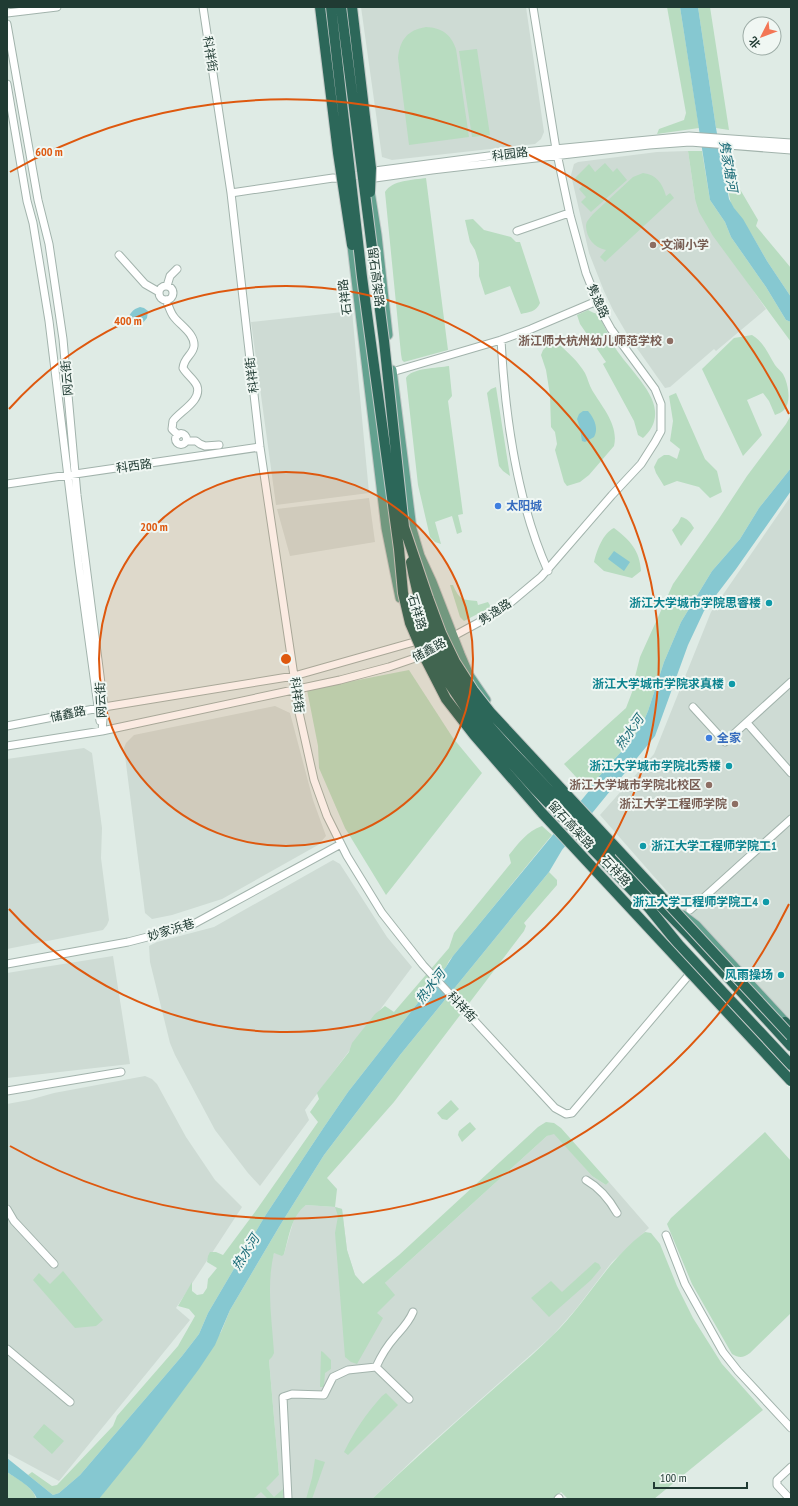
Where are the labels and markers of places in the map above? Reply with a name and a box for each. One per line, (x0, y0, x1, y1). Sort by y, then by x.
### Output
place label: 文澜小学 (661, 237, 709, 252)
marker: 文澜小学 (648, 240, 658, 250)
place label: 浙江师大杭州幼儿师范学校 (518, 333, 662, 348)
marker: 浙江师大杭州幼儿师范学校 (665, 336, 675, 346)
place label: 太阳城 (506, 498, 542, 513)
marker: 太阳城 (493, 501, 503, 511)
place label: 浙江大学城市学院思睿楼 (629, 595, 761, 610)
marker: 浙江大学城市学院思睿楼 (764, 598, 774, 608)
centre of rings (279, 652, 293, 666)
place label: 浙江大学城市学院求真楼 (592, 676, 724, 691)
marker: 浙江大学城市学院求真楼 (727, 679, 737, 689)
place label: 全家 (717, 730, 741, 745)
marker: 全家 (704, 733, 714, 743)
place label: 浙江大学城市学院北秀楼 (589, 758, 721, 773)
marker: 浙江大学城市学院北秀楼 (724, 761, 734, 771)
place label: 浙江大学城市学院北校区 (569, 777, 701, 792)
marker: 浙江大学城市学院北校区 (704, 780, 714, 790)
place label: 浙江大学工程师学院 (619, 796, 727, 811)
marker: 浙江大学工程师学院 (730, 799, 740, 809)
place label: 浙江大学工程师学院工1 (651, 838, 777, 853)
marker: 浙江大学工程师学院工1 (638, 841, 648, 851)
place label: 浙江大学工程师学院工4 (632, 894, 758, 909)
marker: 浙江大学工程师学院工4 (761, 897, 771, 907)
place label: 风雨操场 (725, 967, 773, 982)
marker: 风雨操场 (776, 970, 786, 980)

